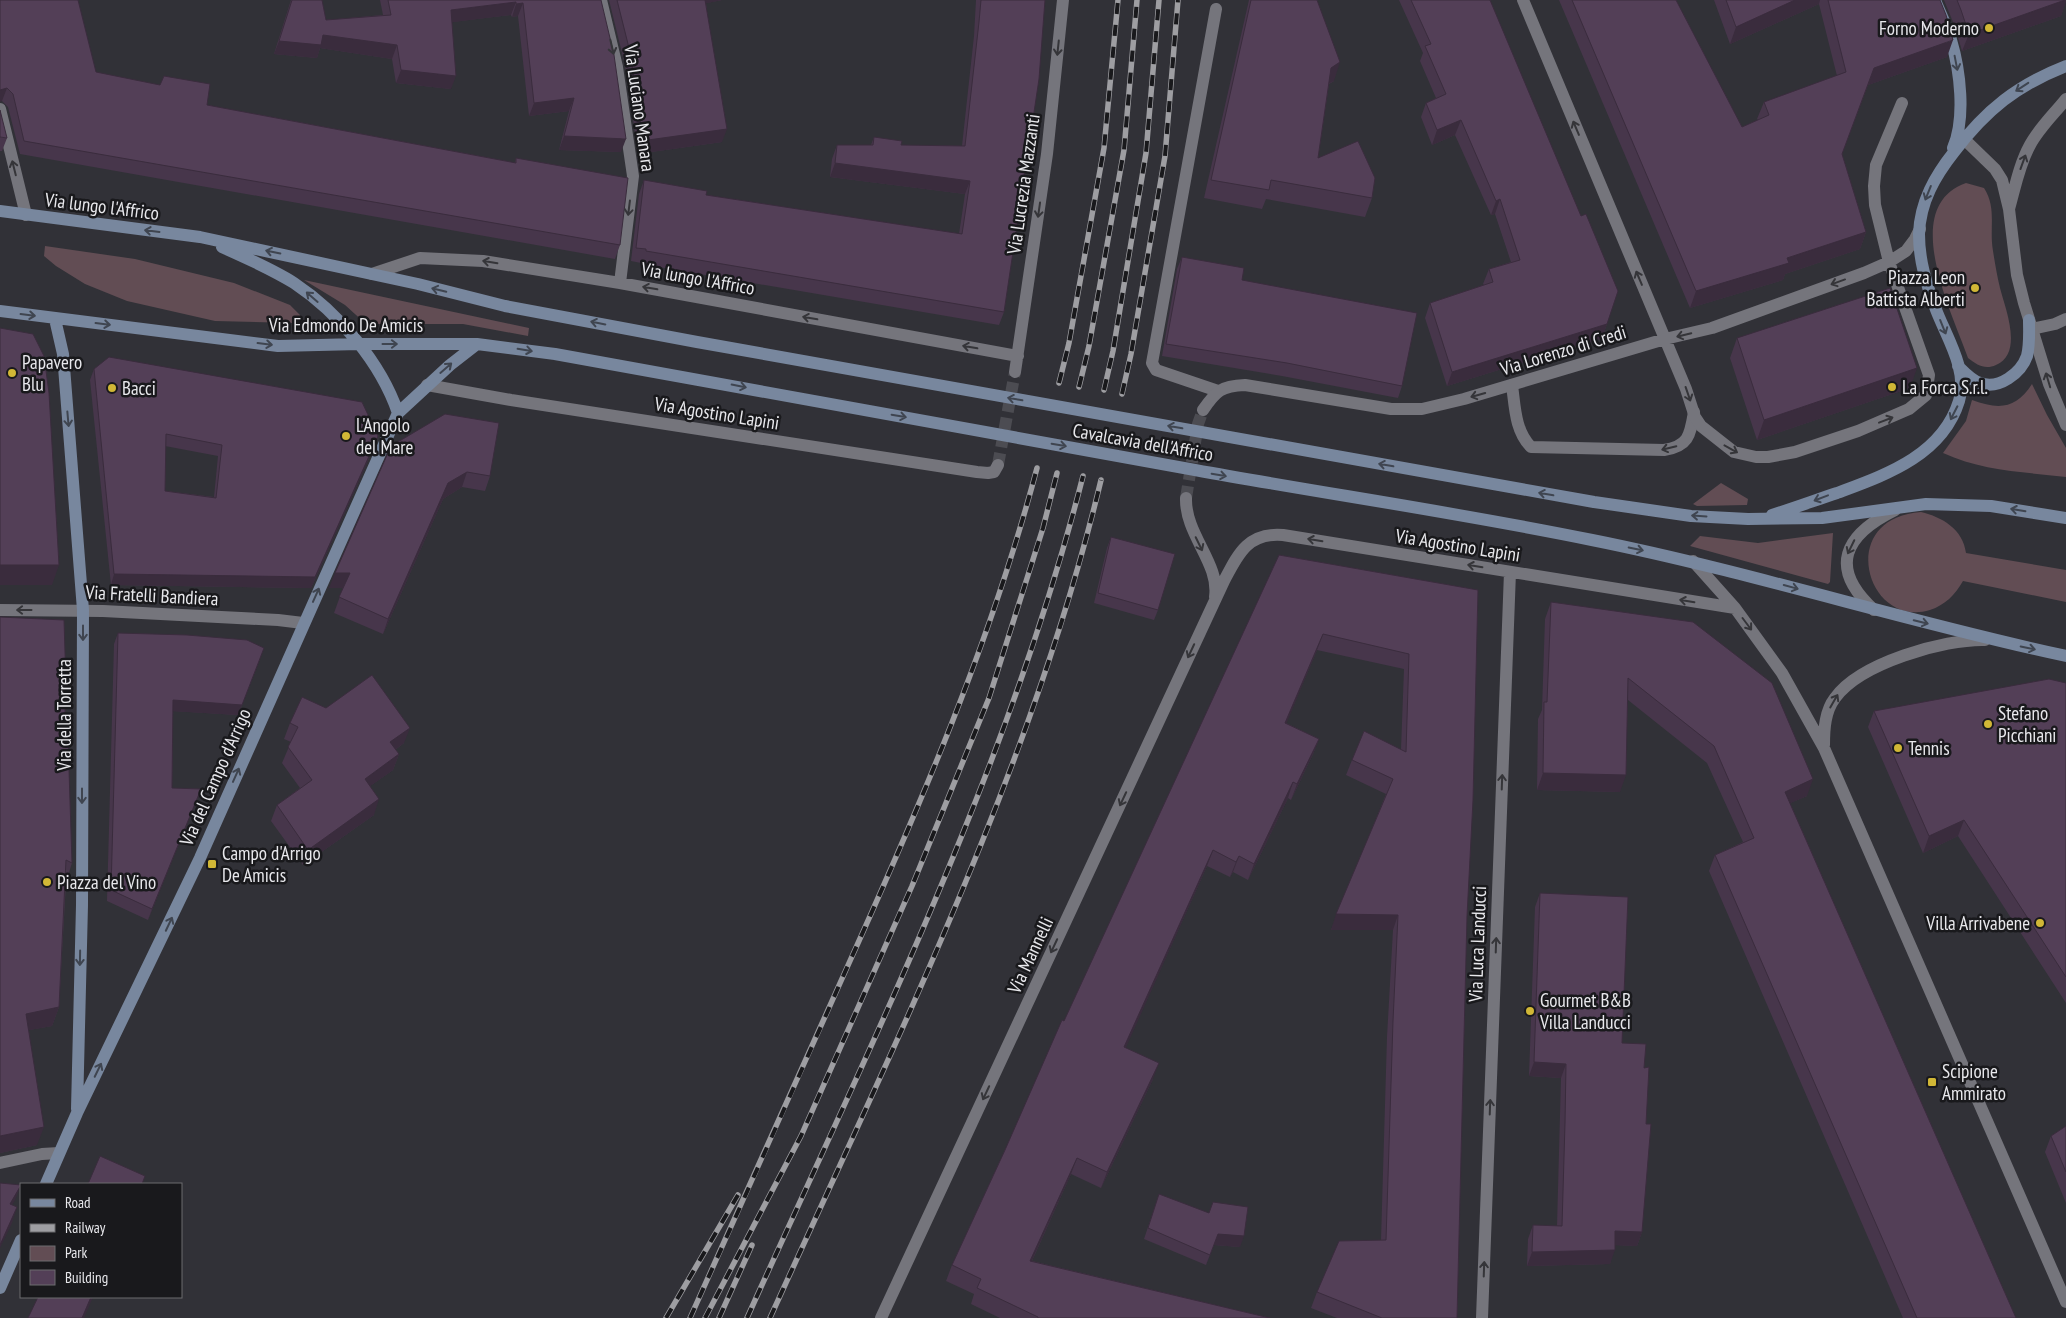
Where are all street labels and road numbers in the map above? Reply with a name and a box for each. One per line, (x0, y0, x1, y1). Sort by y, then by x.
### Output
street label: Via Luciano Manara (619, 42, 661, 173)
street label: Via Lucrezia Mazzanti (1001, 112, 1045, 257)
street label: Via lungo l'Affrico (43, 187, 160, 225)
street label: Via lungo l'Affrico (638, 256, 757, 300)
street label: Via Edmondo De Amicis (268, 313, 423, 337)
street label: Via Lorenzo di Credi (1496, 319, 1629, 381)
street label: Via Agostino Lapini (652, 391, 781, 435)
street label: Cavalcavia dell'Affrico (1071, 418, 1215, 466)
street label: Via Agostino Lapini (1393, 523, 1522, 567)
street label: Via Fratelli Bandiera (84, 579, 219, 610)
street label: Via della Torretta (52, 659, 76, 772)
street label: Via del Campo d'Arrigo (174, 705, 256, 850)
street label: Via Luca Landucci (1463, 886, 1491, 1003)
street label: Via Mannelli (1001, 913, 1058, 998)

